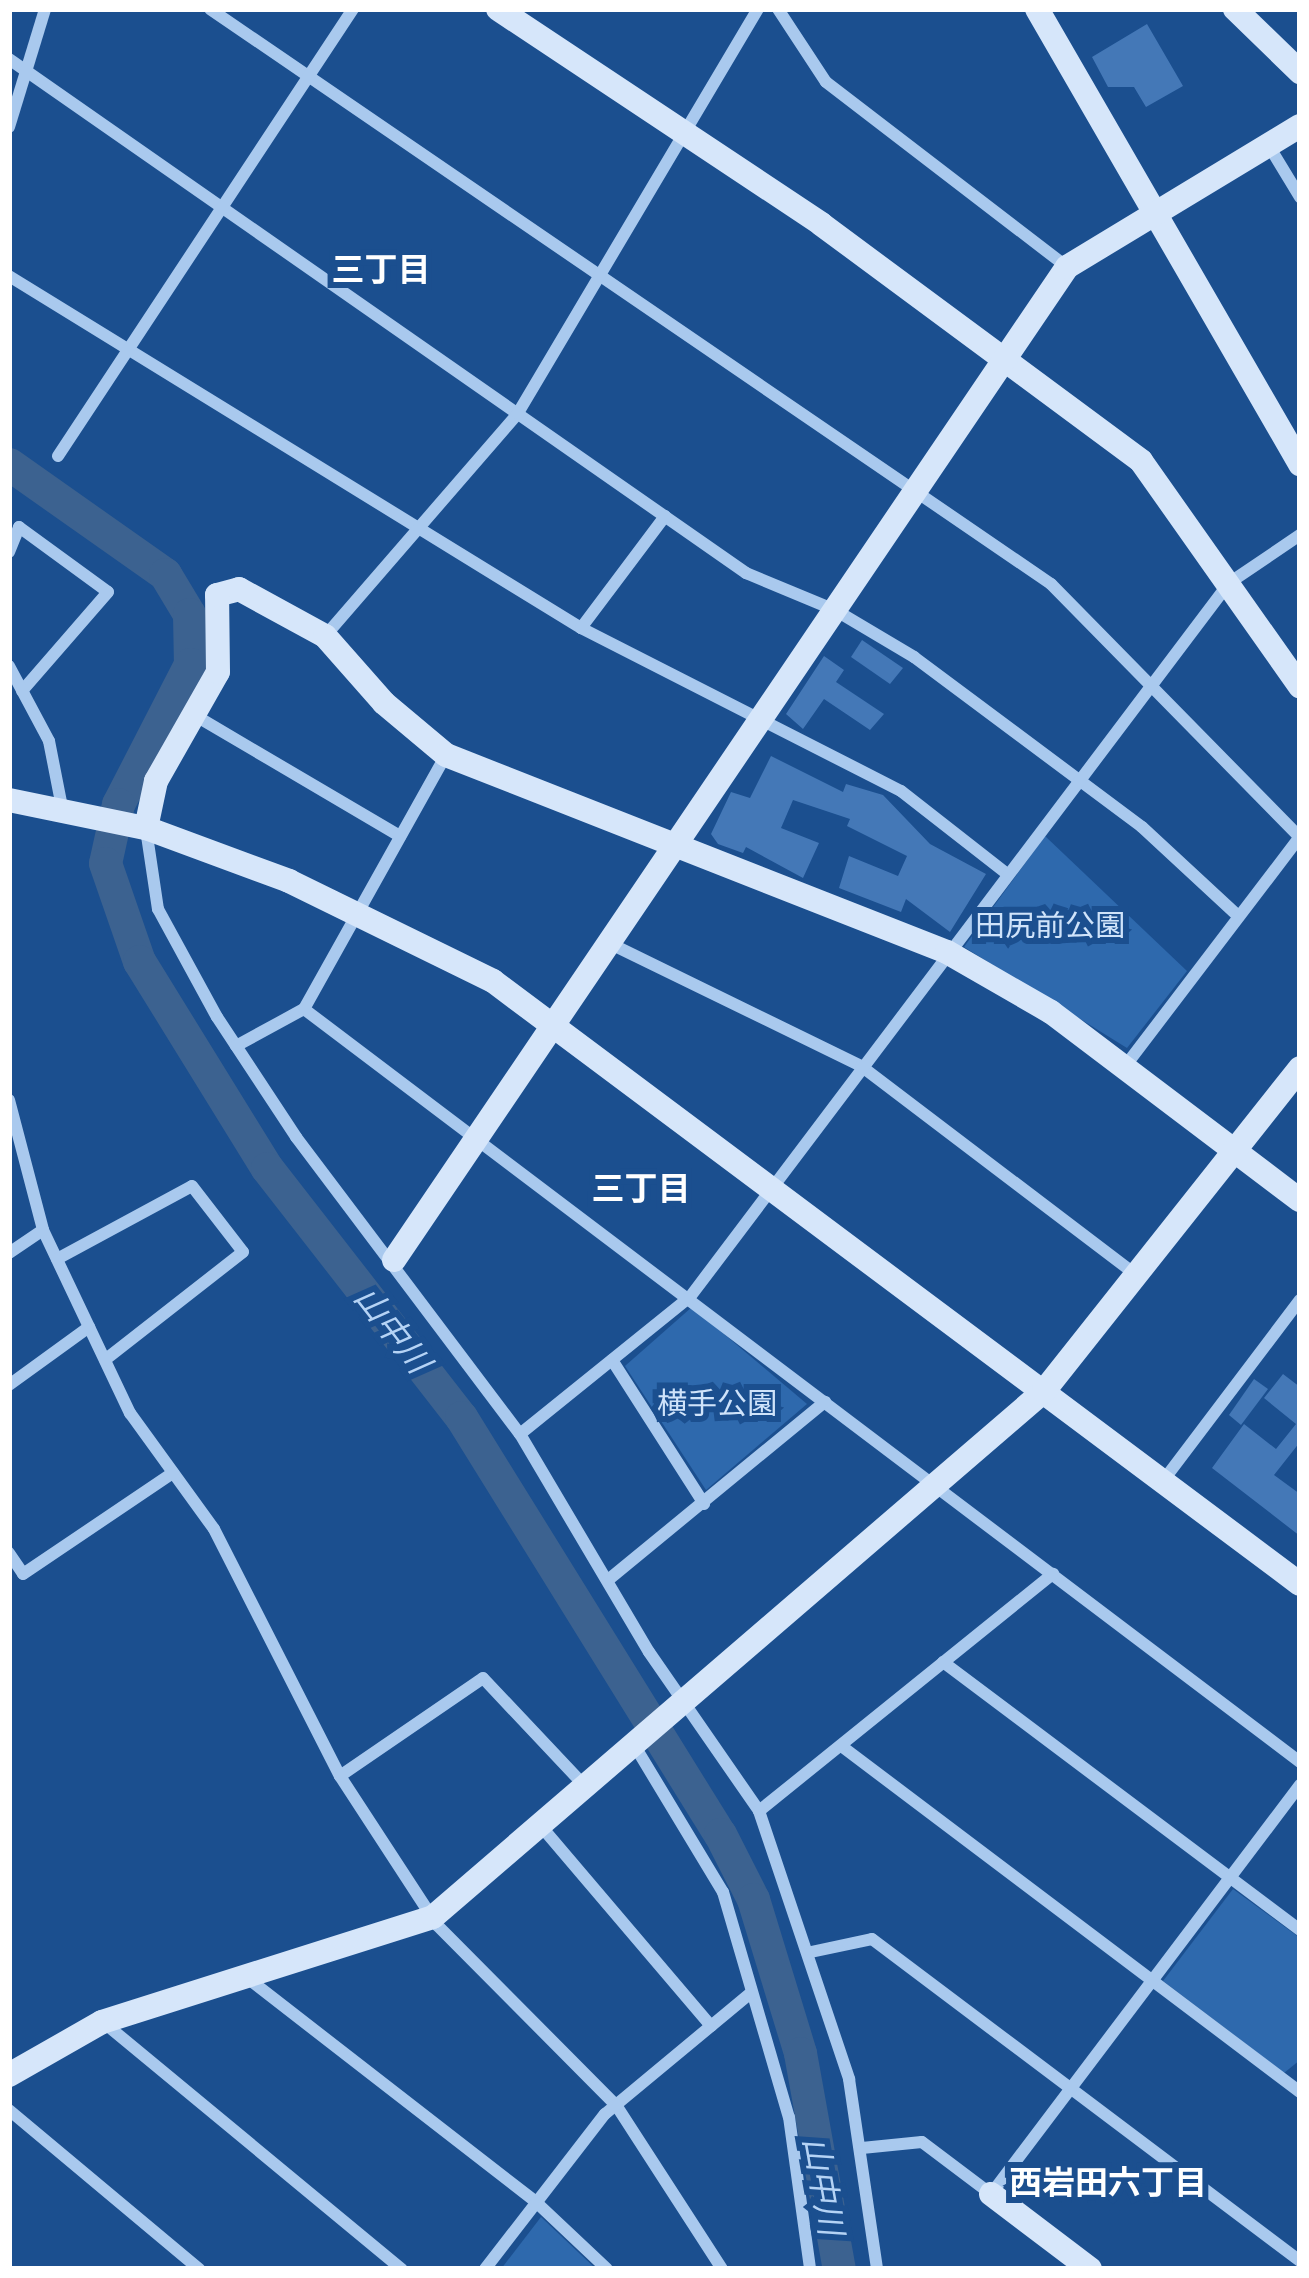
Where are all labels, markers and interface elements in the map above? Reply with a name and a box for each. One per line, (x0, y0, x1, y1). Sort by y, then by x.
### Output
district label: 三丁目 (332, 249, 430, 289)
park label: 田尻前公園 (975, 907, 1125, 943)
district label: 三丁目 (592, 1168, 690, 1208)
water label: 山中川 (347, 1278, 439, 1380)
park label: 横手公園 (657, 1385, 777, 1421)
water label: 山中川 (796, 2134, 852, 2238)
district label: 西岩田六丁目 (1009, 2162, 1207, 2202)

